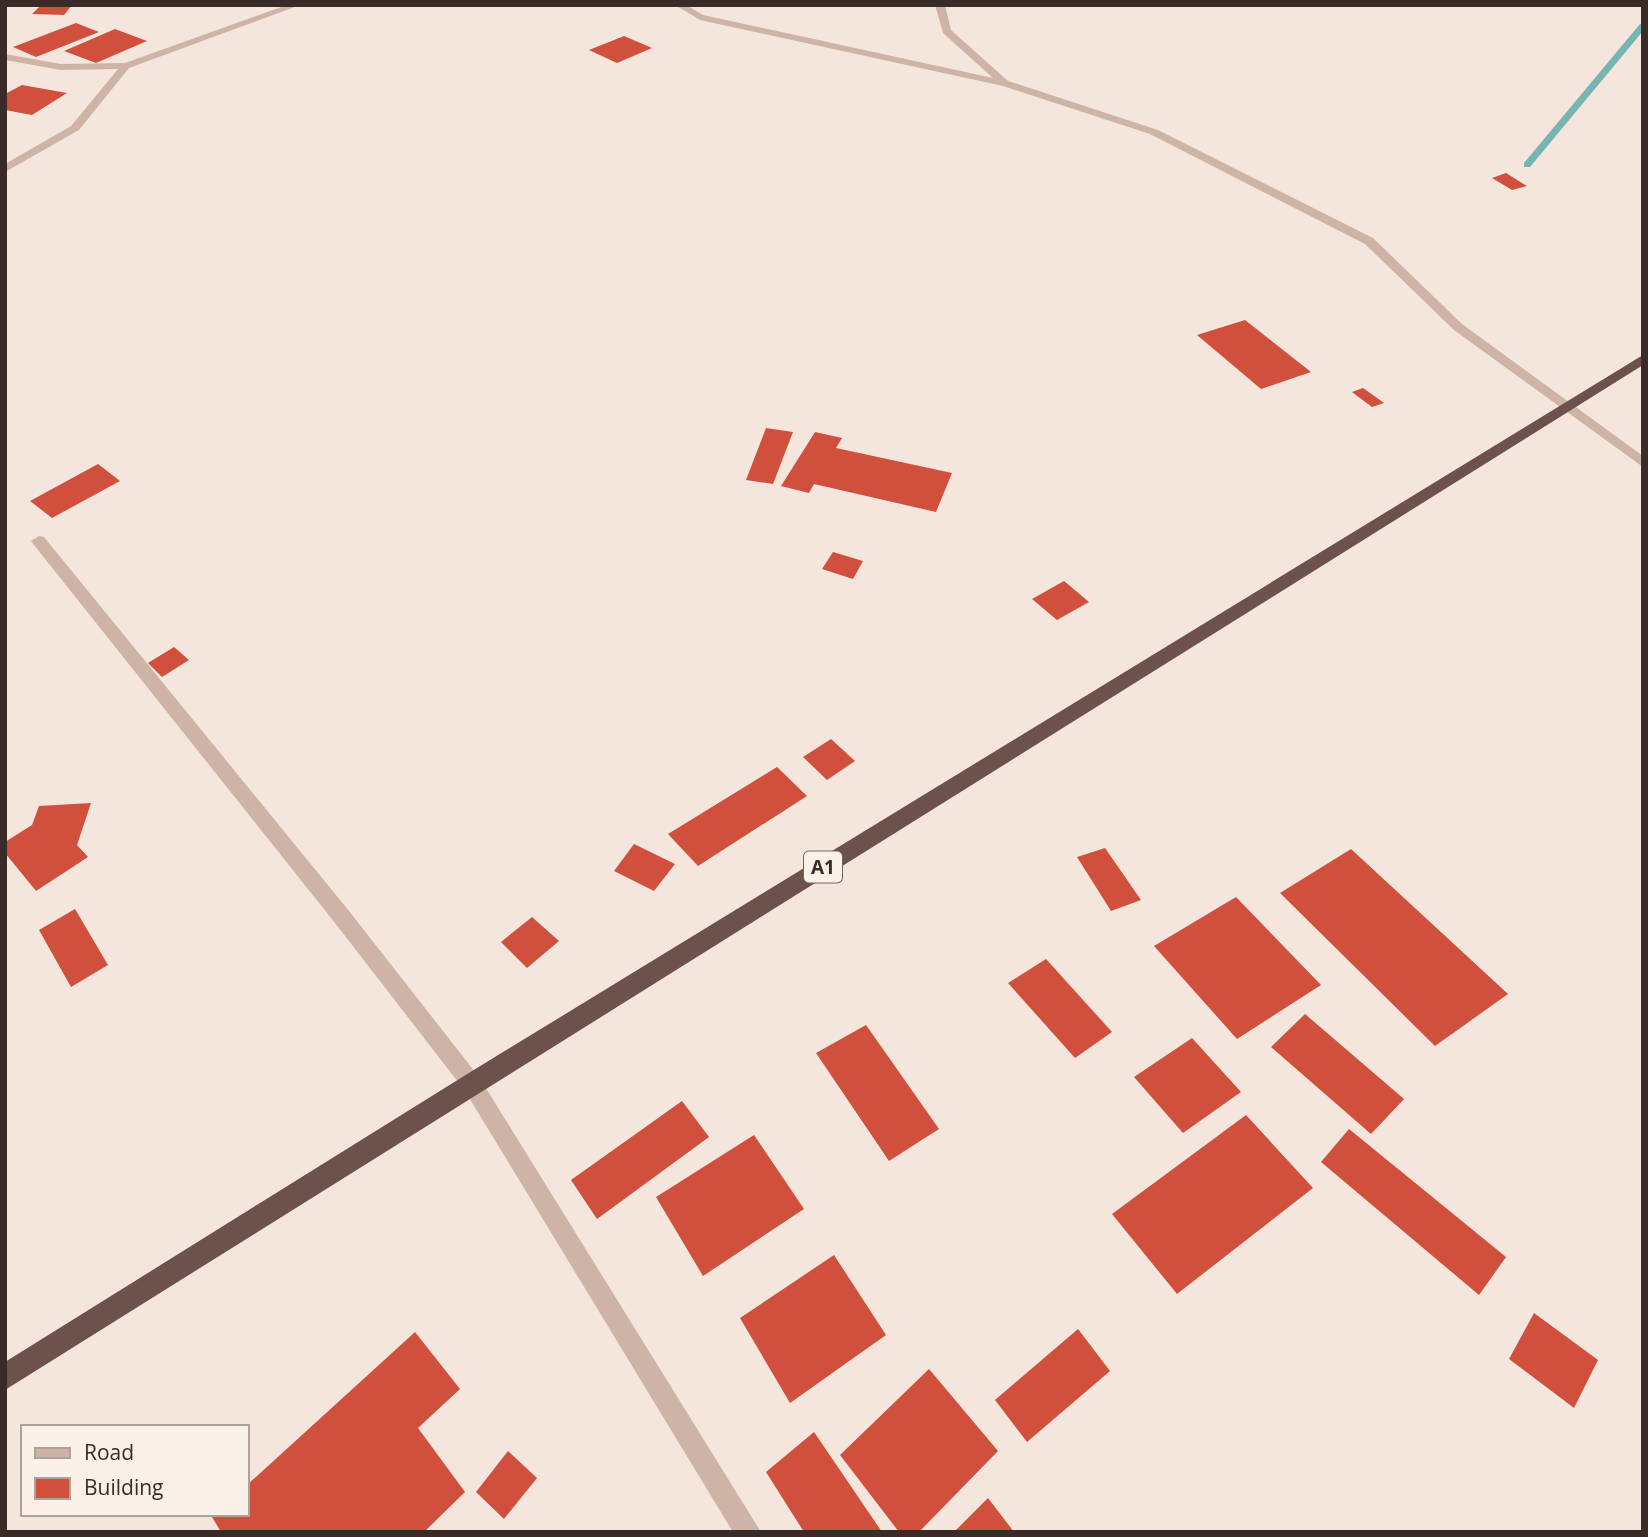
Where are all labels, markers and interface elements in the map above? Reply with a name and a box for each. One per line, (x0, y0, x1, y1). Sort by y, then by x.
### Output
road number: A1 (804, 852, 842, 882)
legend (21, 1425, 248, 1516)
text: Road (84, 1438, 134, 1466)
text: Building (84, 1473, 163, 1501)

